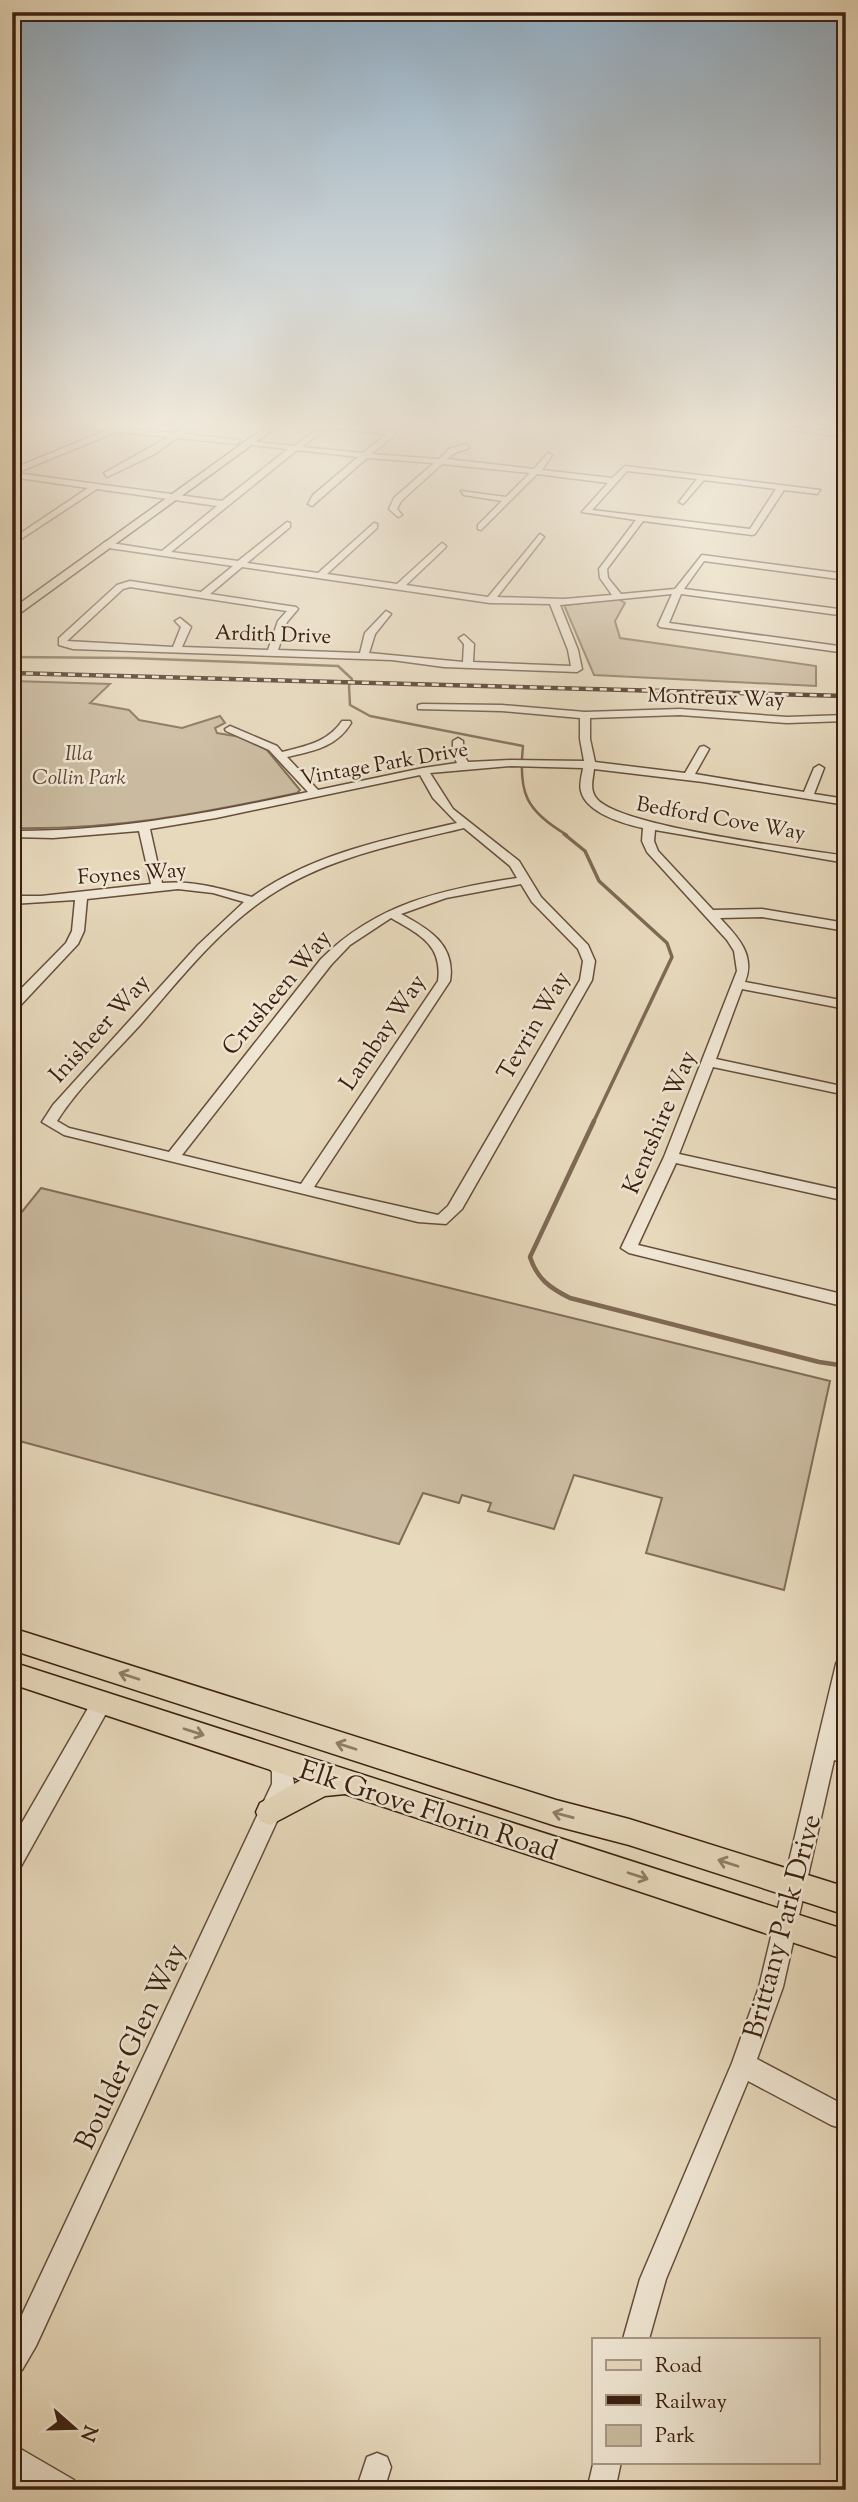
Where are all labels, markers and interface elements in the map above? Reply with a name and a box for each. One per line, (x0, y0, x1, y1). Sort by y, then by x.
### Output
street label: Ardith Drive (214, 619, 332, 653)
street label: Montreux Way (647, 682, 786, 716)
street label: Vintage Park Drive (298, 735, 471, 795)
park label: Illa Collin Park (32, 740, 127, 794)
street label: Bedford Cove Way (634, 790, 808, 850)
street label: Foynes Way (77, 856, 188, 894)
street label: Crusheen Way (215, 923, 340, 1063)
street label: Tevrin Way (490, 965, 580, 1087)
street label: Inisheer Way (42, 967, 159, 1091)
street label: Lambay Way (332, 968, 435, 1098)
street label: Kentshire Way (615, 1046, 706, 1200)
one-way arrow (119, 1669, 141, 1682)
one-way arrow (182, 1727, 204, 1739)
one-way arrow (335, 1739, 357, 1752)
street label: Elk Grove Florin Road (294, 1751, 562, 1873)
one-way arrow (552, 1807, 574, 1820)
street label: Brittany Park Drive (735, 1810, 833, 2043)
one-way arrow (718, 1856, 740, 1869)
one-way arrow (627, 1871, 649, 1884)
street label: Boulder Glen Way (66, 1937, 197, 2157)
legend (592, 2338, 820, 2464)
text: Road (655, 2352, 702, 2382)
text: Railway (655, 2388, 727, 2418)
north arrow (38, 2394, 108, 2464)
text: N (72, 2421, 103, 2445)
text: Park (655, 2422, 696, 2452)

